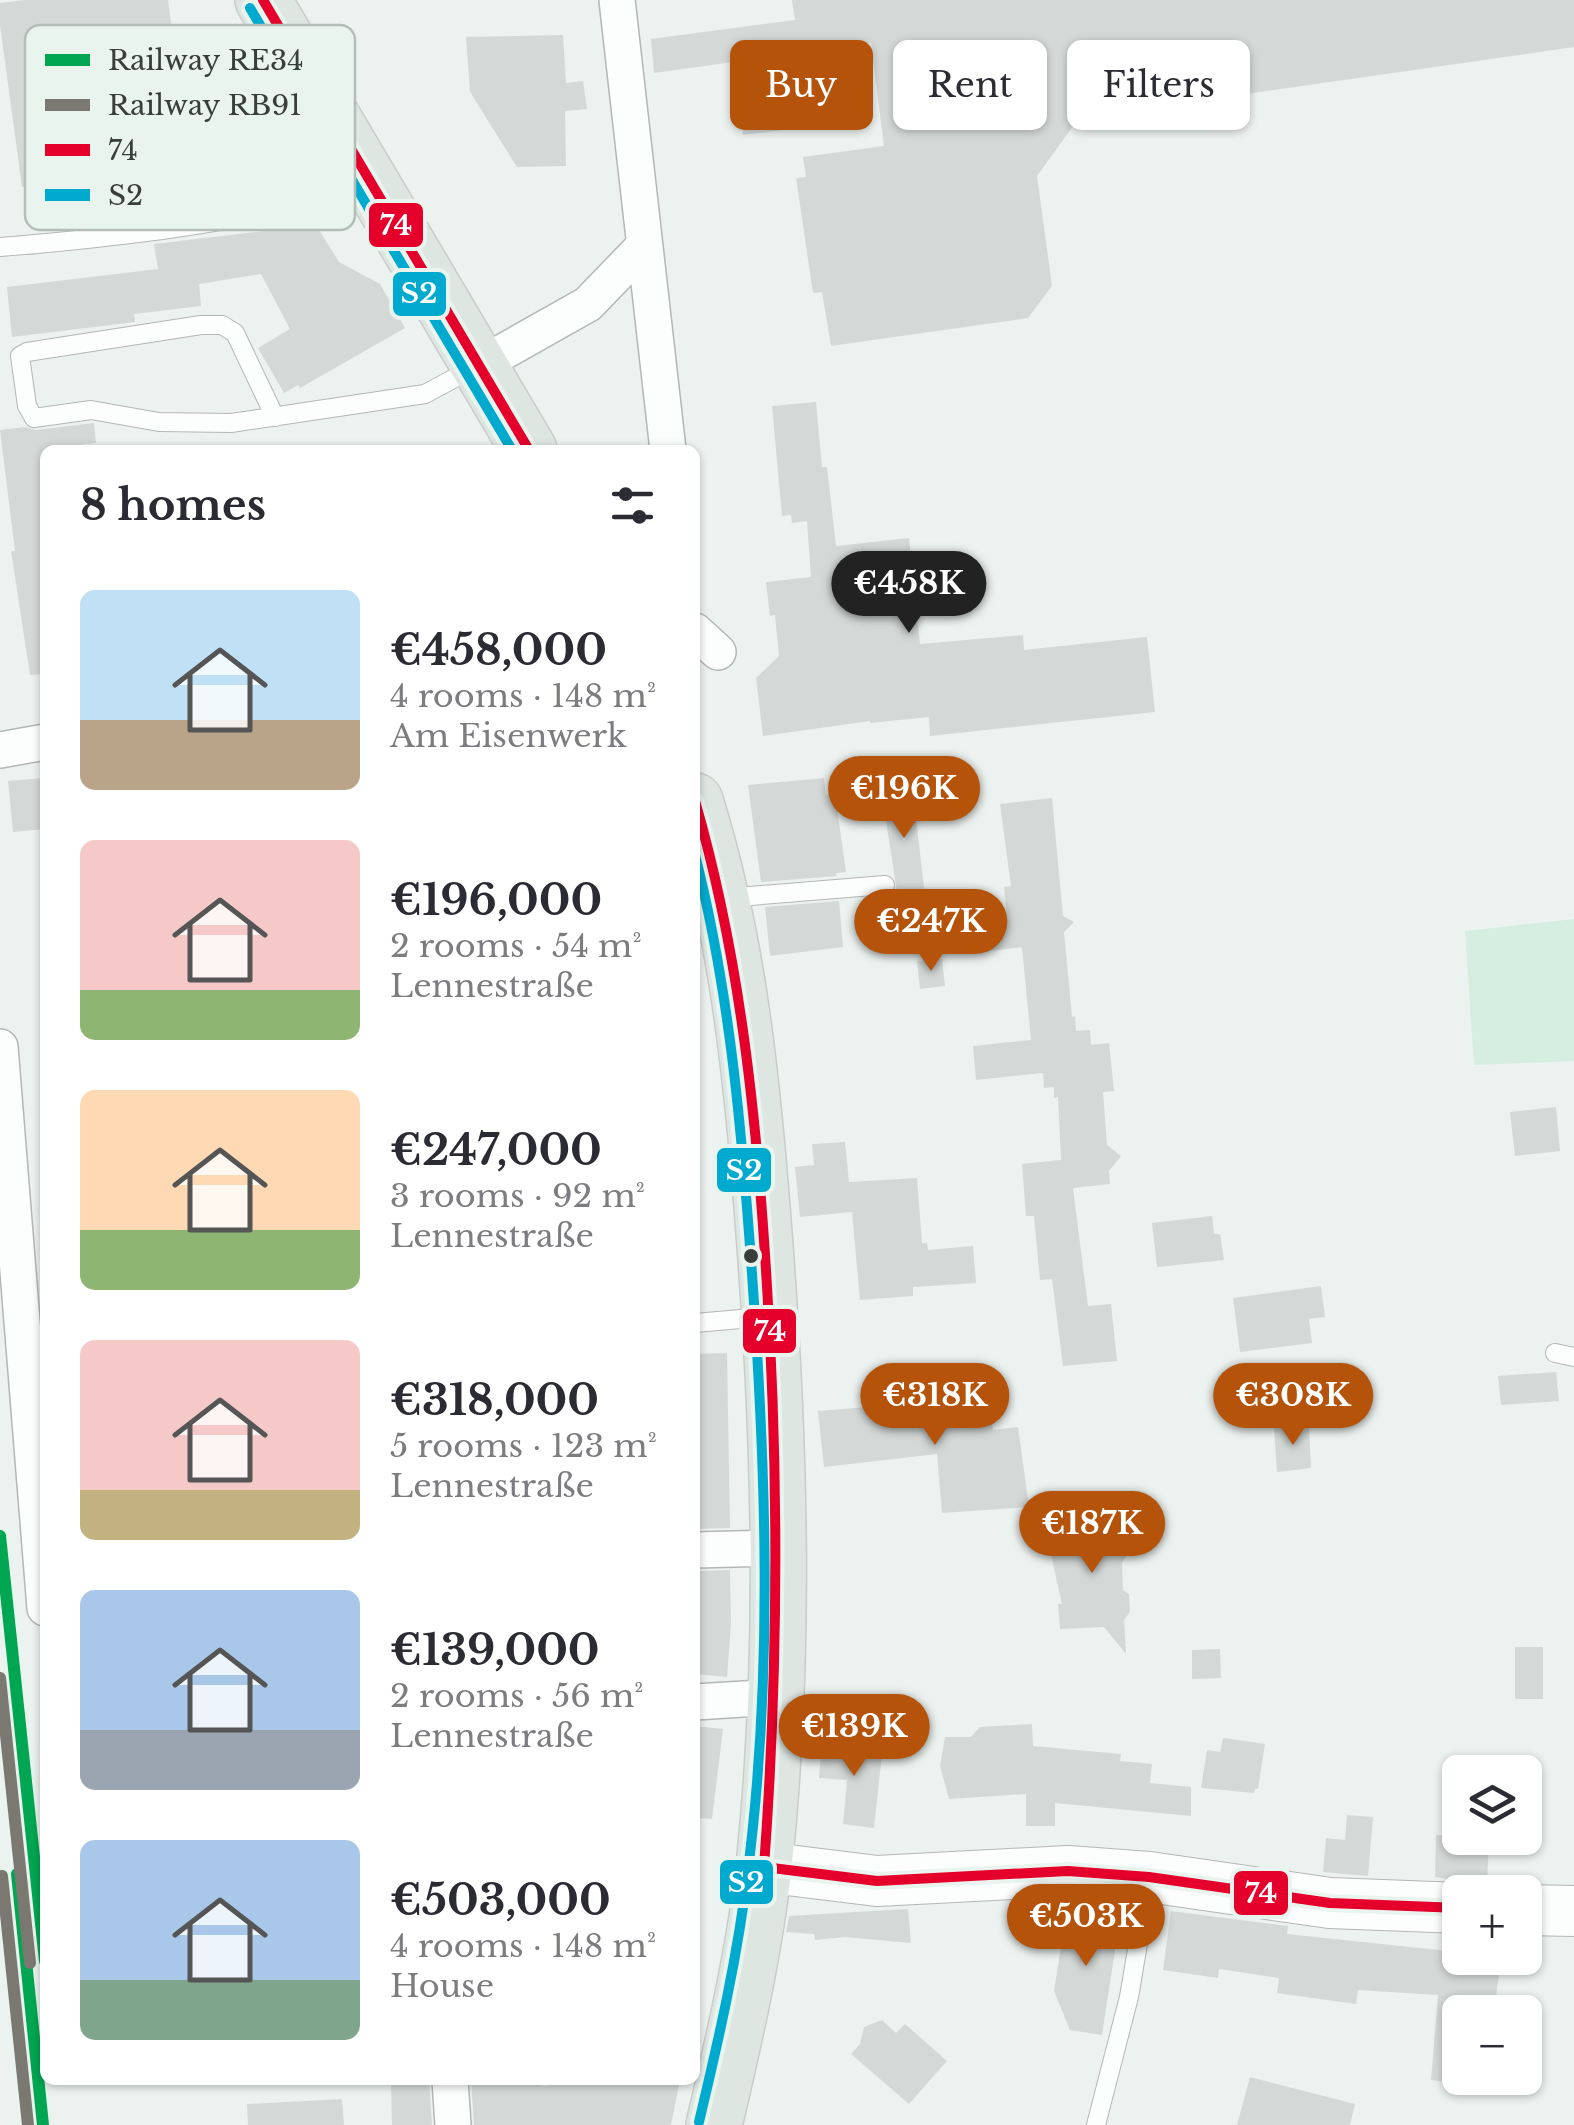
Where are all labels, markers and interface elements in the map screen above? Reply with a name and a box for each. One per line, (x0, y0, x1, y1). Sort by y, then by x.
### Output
legend (25, 25, 355, 230)
chip: Buy (730, 40, 873, 130)
chip: Rent (893, 40, 1047, 130)
chip: Filters (1067, 40, 1250, 130)
text: Railway RE34 (108, 43, 304, 78)
text: Railway RB91 (108, 88, 302, 123)
text: 74 (108, 133, 138, 168)
text: S2 (108, 178, 143, 213)
line badge: 74 (367, 201, 425, 249)
text: 74 (380, 208, 412, 243)
line badge: S2 (391, 270, 448, 318)
text: S2 (401, 276, 437, 311)
icon: filters (605, 478, 660, 533)
text: 8 homes (80, 479, 266, 531)
pin: €458K (839, 551, 979, 636)
text: €458K (853, 563, 965, 603)
text: €458,000 (390, 624, 607, 676)
icon: home (160, 630, 280, 750)
text: 4 rooms · 148 m² (390, 676, 656, 716)
text: Am Eisenwerk (390, 716, 627, 756)
pin: €196K (834, 756, 974, 841)
text: €196K (850, 768, 958, 808)
text: €196,000 (390, 874, 602, 926)
icon: home (160, 880, 280, 1000)
pin: €247K (861, 889, 1001, 974)
text: €247K (876, 901, 986, 941)
text: 2 rooms · 54 m² (390, 926, 642, 966)
text: Lennestraße (390, 966, 594, 1006)
text: €247,000 (390, 1124, 602, 1176)
icon: home (160, 1130, 280, 1250)
line badge: S2 (715, 1146, 773, 1194)
text: S2 (726, 1153, 762, 1188)
text: 3 rooms · 92 m² (390, 1176, 645, 1216)
text: Lennestraße (390, 1216, 594, 1256)
unlabelled marker (741, 1246, 761, 1266)
line badge: 74 (741, 1307, 798, 1355)
text: 74 (754, 1314, 786, 1349)
pin: €318K (865, 1363, 1005, 1448)
pin: €308K (1223, 1363, 1363, 1448)
text: €318,000 (390, 1374, 599, 1426)
text: €318K (882, 1375, 988, 1415)
text: €308K (1235, 1375, 1351, 1415)
icon: home (160, 1380, 280, 1500)
text: 5 rooms · 123 m² (390, 1426, 657, 1466)
text: Lennestraße (390, 1466, 594, 1506)
pin: €187K (1022, 1491, 1162, 1576)
text: €187K (1041, 1503, 1143, 1543)
text: €139,000 (390, 1624, 600, 1676)
icon: home (160, 1630, 280, 1750)
text: 2 rooms · 56 m² (390, 1676, 643, 1716)
pin: €139K (784, 1694, 924, 1779)
text: €139K (801, 1706, 907, 1746)
text: Lennestraße (390, 1716, 594, 1756)
map controls (1442, 1755, 1542, 2095)
button: layers (1442, 1755, 1542, 1855)
line badge: S2 (718, 1858, 775, 1906)
text: S2 (728, 1865, 764, 1900)
line badge: 74 (1232, 1869, 1290, 1917)
text: €503,000 (390, 1874, 611, 1926)
button: + (1442, 1875, 1542, 1975)
text: 74 (1245, 1876, 1277, 1911)
icon: home (160, 1880, 280, 2000)
pin: €503K (1016, 1884, 1156, 1969)
text: €503K (1029, 1896, 1143, 1936)
text: 4 rooms · 148 m² (390, 1926, 656, 1966)
text: House (390, 1966, 494, 2006)
button: − (1442, 1995, 1542, 2095)

